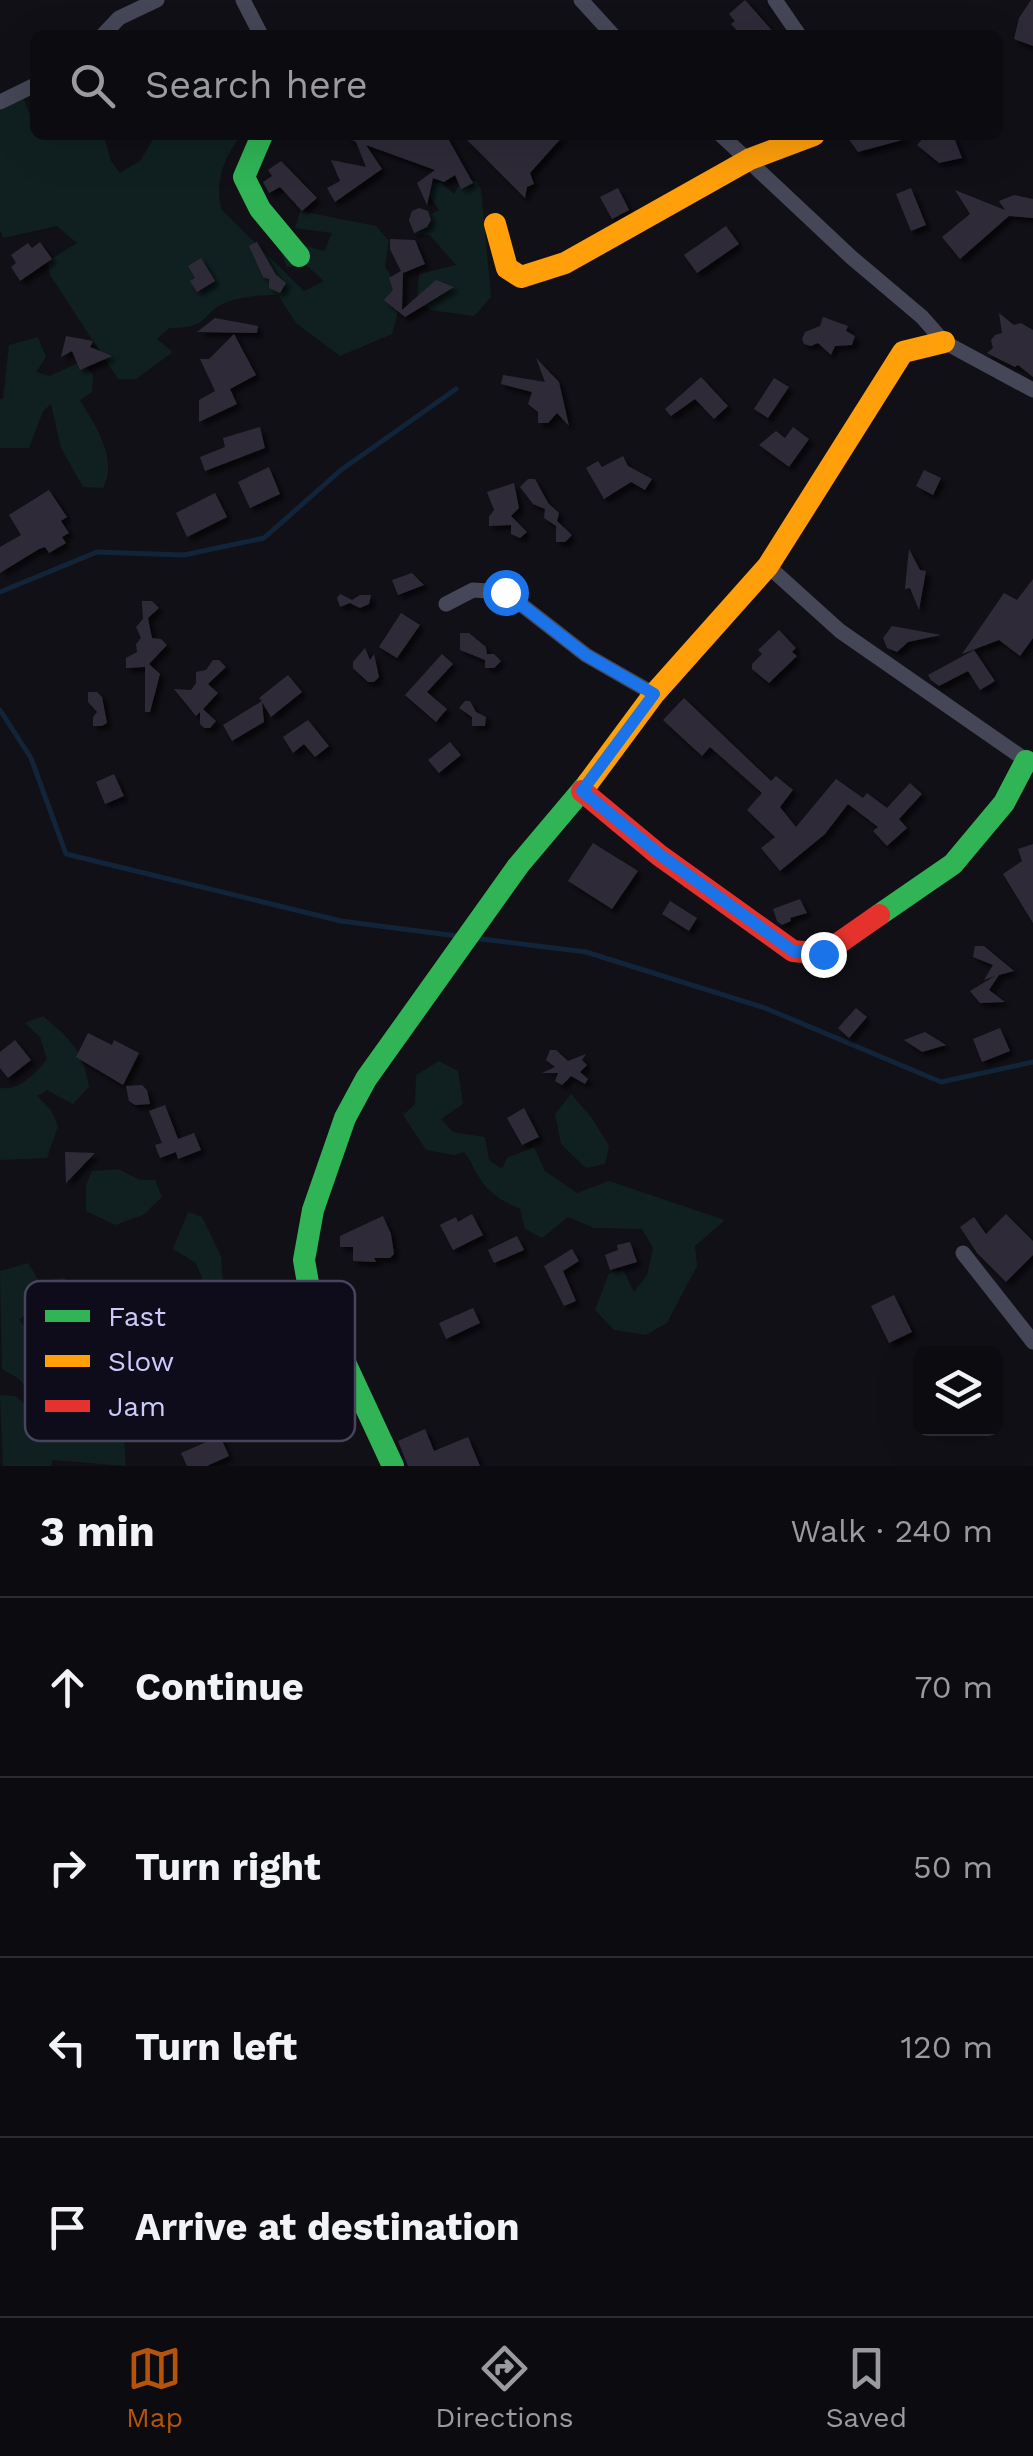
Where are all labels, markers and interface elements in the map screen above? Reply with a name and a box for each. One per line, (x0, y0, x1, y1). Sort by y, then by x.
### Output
search box (30, 30, 1003, 140)
icon: search (65, 58, 120, 113)
text: Search here (145, 63, 368, 107)
route start (483, 570, 529, 616)
route end (801, 932, 847, 978)
legend (25, 1281, 355, 1441)
text: Fast (108, 1300, 166, 1333)
text: Slow (108, 1345, 174, 1378)
map controls (913, 1346, 1003, 1436)
button: layers (913, 1346, 1003, 1436)
text: Jam (108, 1390, 166, 1423)
text: 3 min (40, 1507, 155, 1556)
text: Walk · 240 m (791, 1512, 993, 1550)
icon: ahead (40, 1660, 95, 1715)
text: Continue (135, 1665, 304, 1709)
text: 70 m (914, 1668, 993, 1706)
icon: right (40, 1840, 95, 1895)
text: Turn right (135, 1845, 321, 1889)
text: 50 m (913, 1848, 993, 1886)
icon: left (40, 2020, 95, 2075)
text: Turn left (135, 2025, 297, 2069)
text: 120 m (901, 2028, 993, 2066)
icon: arrive (40, 2200, 95, 2255)
text: Arrive at destination (135, 2205, 520, 2249)
tab: Map (126, 2341, 183, 2434)
tab: Directions (435, 2341, 574, 2434)
tab: Saved (826, 2341, 907, 2434)

